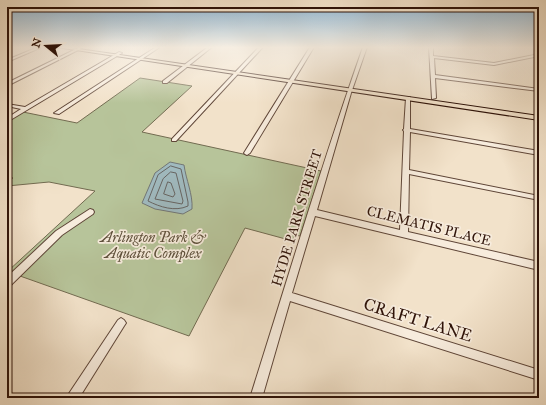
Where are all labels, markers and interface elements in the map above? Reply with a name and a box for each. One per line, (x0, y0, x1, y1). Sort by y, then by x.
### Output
north arrow (26, 26, 66, 66)
text: N (29, 36, 45, 50)
street label: HYDE PARK STREET (268, 147, 326, 288)
street label: CLEMATIS PLACE (365, 202, 493, 250)
park label: Arlington Park & Aquatic Complex (98, 229, 207, 263)
street label: CRAFT LANE (361, 293, 475, 347)

